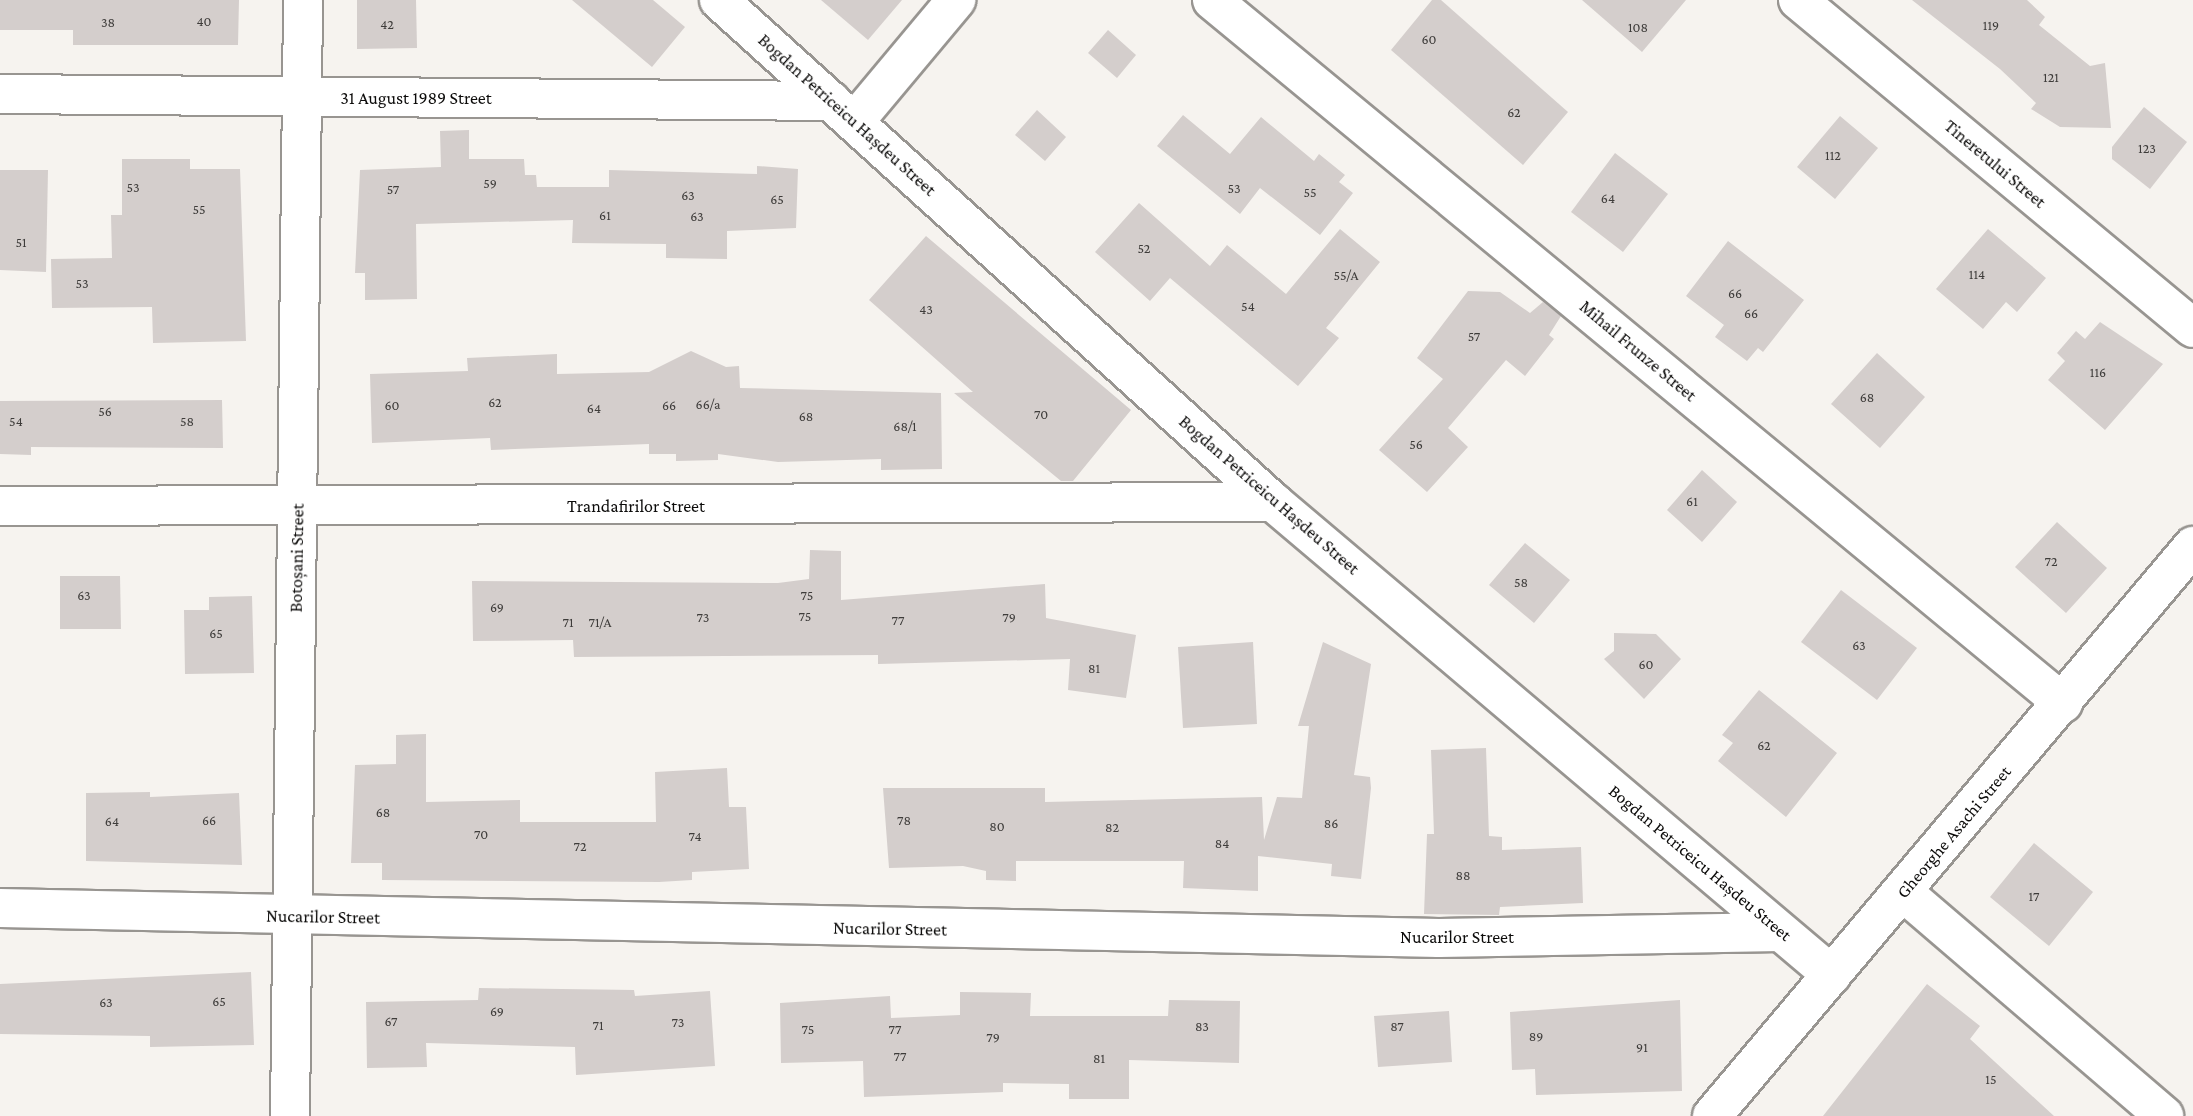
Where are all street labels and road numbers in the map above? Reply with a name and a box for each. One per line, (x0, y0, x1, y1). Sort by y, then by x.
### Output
street label: Bogdan Petriceicu Hașdeu Street (754, 29, 940, 201)
street label: 31 August 1989 Street (340, 87, 492, 109)
street label: Tineretului Street (1940, 115, 2050, 213)
street label: Mihail Frunze Street (1575, 296, 1701, 406)
street label: Bogdan Petriceicu Hașdeu Street (1174, 411, 1364, 579)
street label: Trandafirilor Street (567, 495, 705, 517)
street label: Botoșani Street (285, 503, 309, 613)
street label: Gheorghe Asachi Street (1892, 761, 2016, 903)
street label: Bogdan Petriceicu Hașdeu Street (1604, 780, 1796, 946)
street label: Nucarilor Street (266, 905, 380, 929)
street label: Nucarilor Street (833, 917, 947, 941)
street label: Nucarilor Street (1400, 926, 1514, 948)

